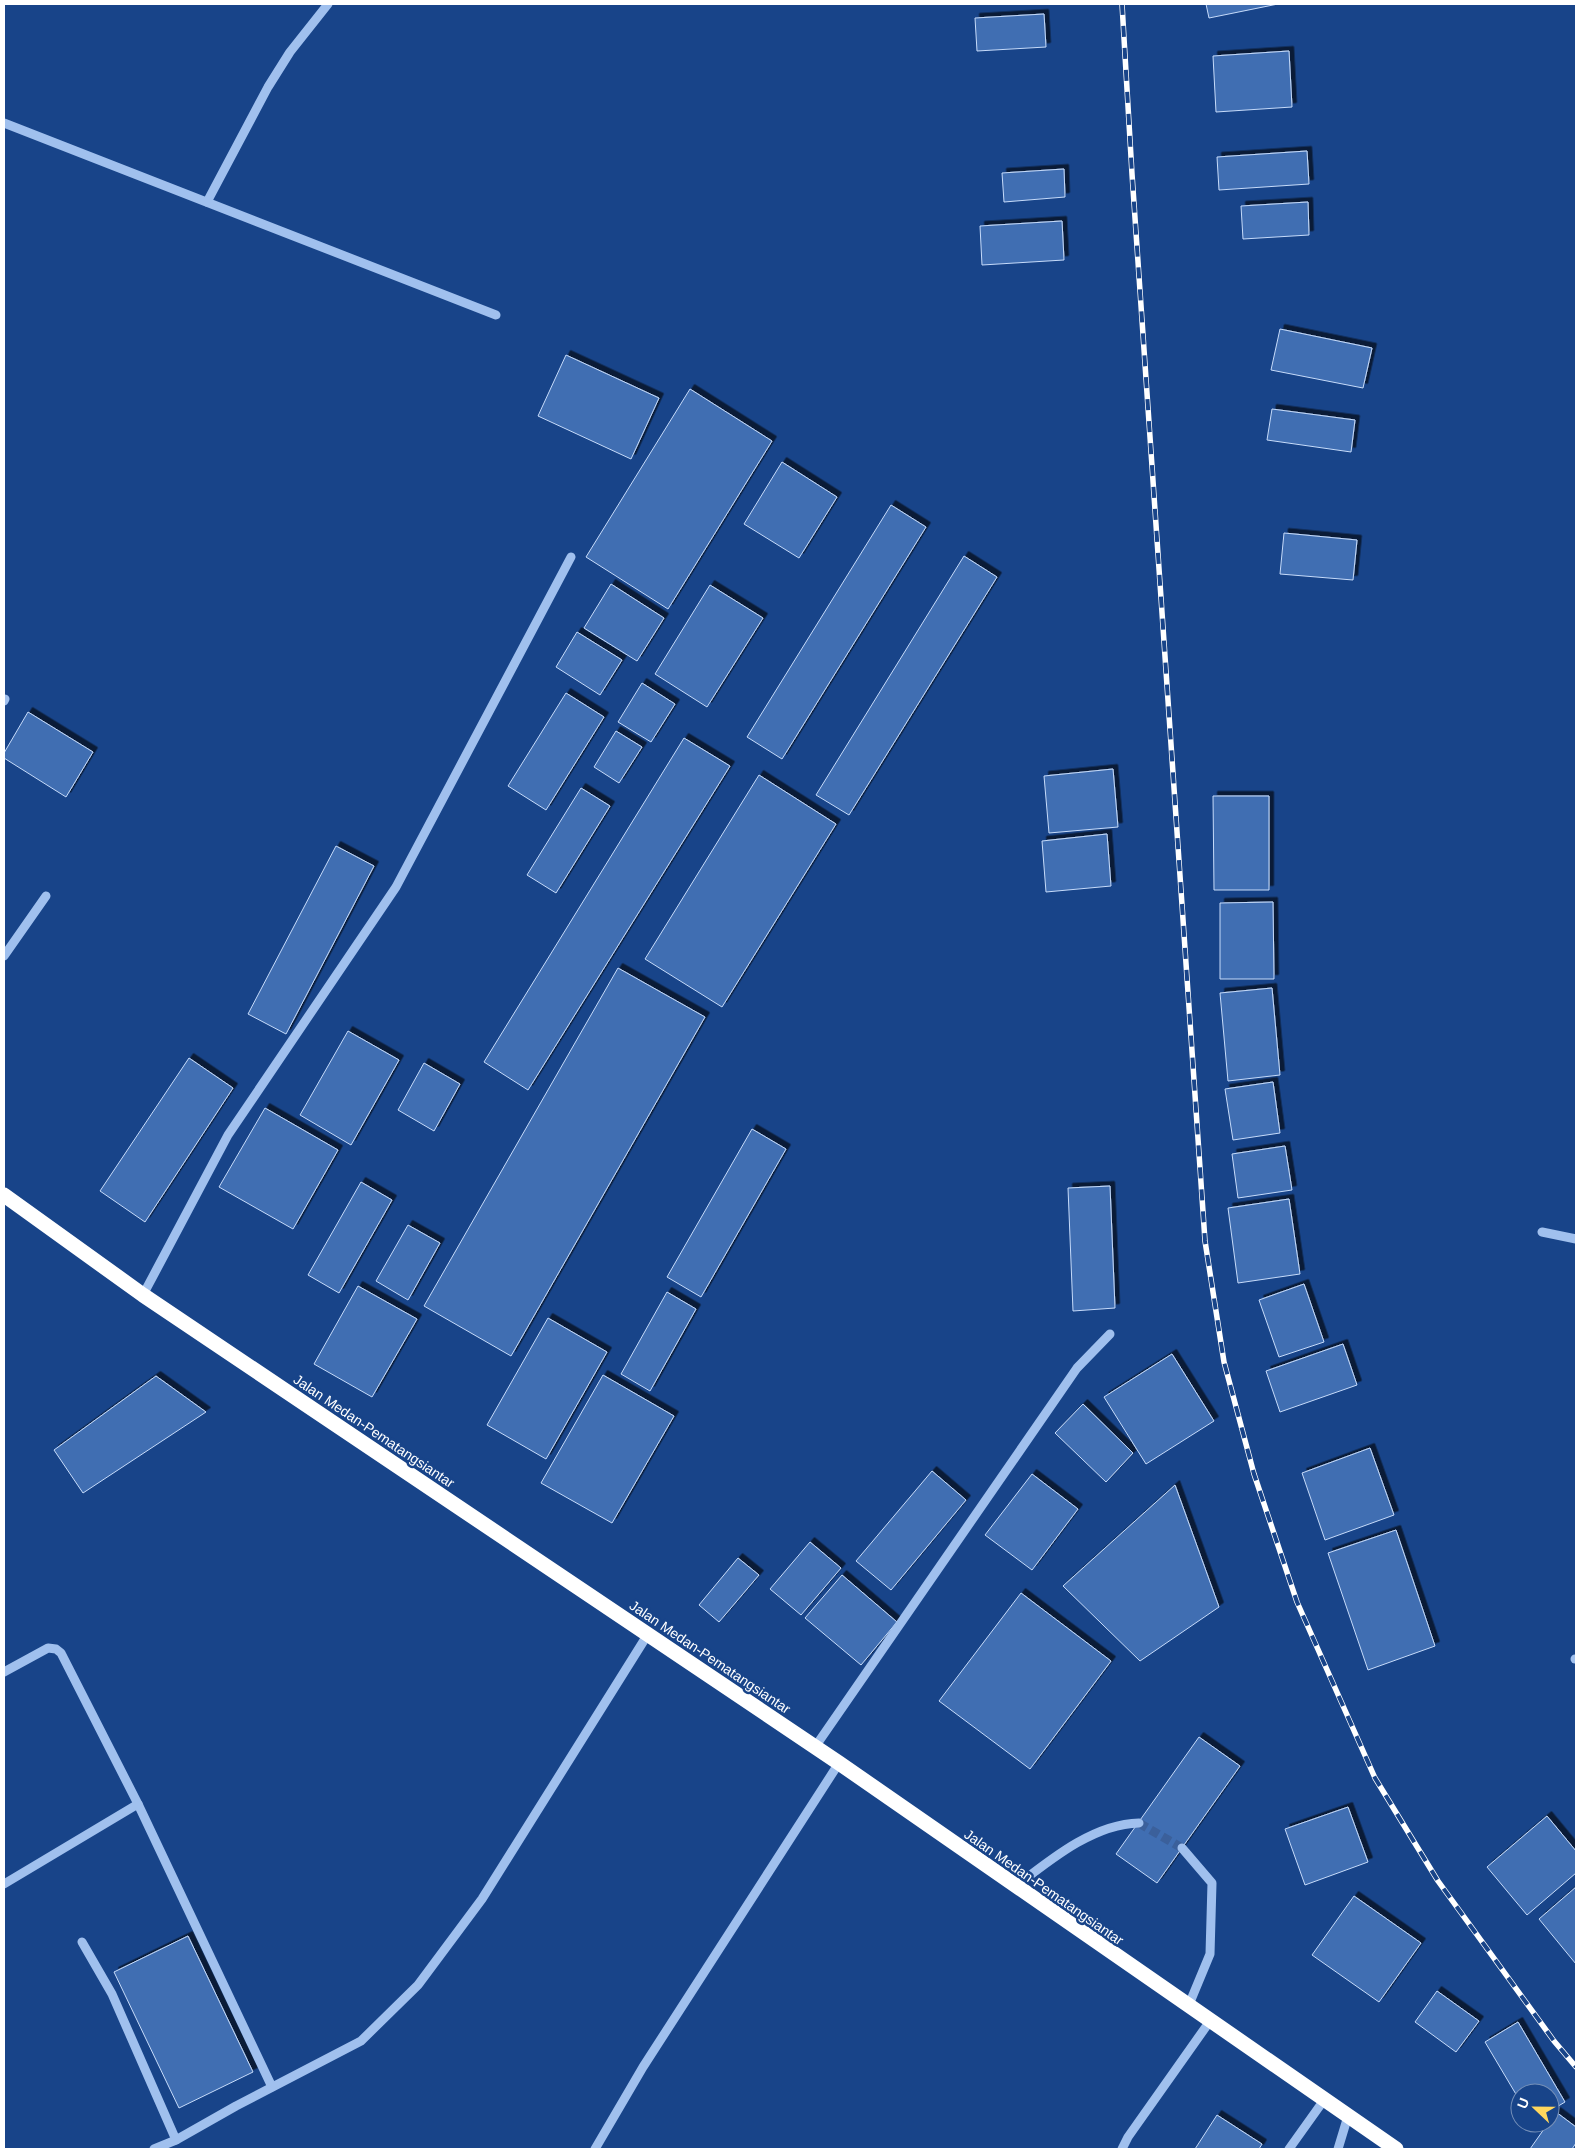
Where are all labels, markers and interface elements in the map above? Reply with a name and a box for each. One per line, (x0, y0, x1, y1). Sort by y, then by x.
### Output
street label: Jalan Medan-Pematangsiantar (290, 1371, 458, 1491)
street label: Jalan Medan-Pematangsiantar (626, 1597, 794, 1717)
street label: Jalan Medan-Pematangsiantar (961, 1826, 1127, 1948)
north arrow (1510, 2083, 1560, 2133)
text: U (1514, 2095, 1532, 2111)

